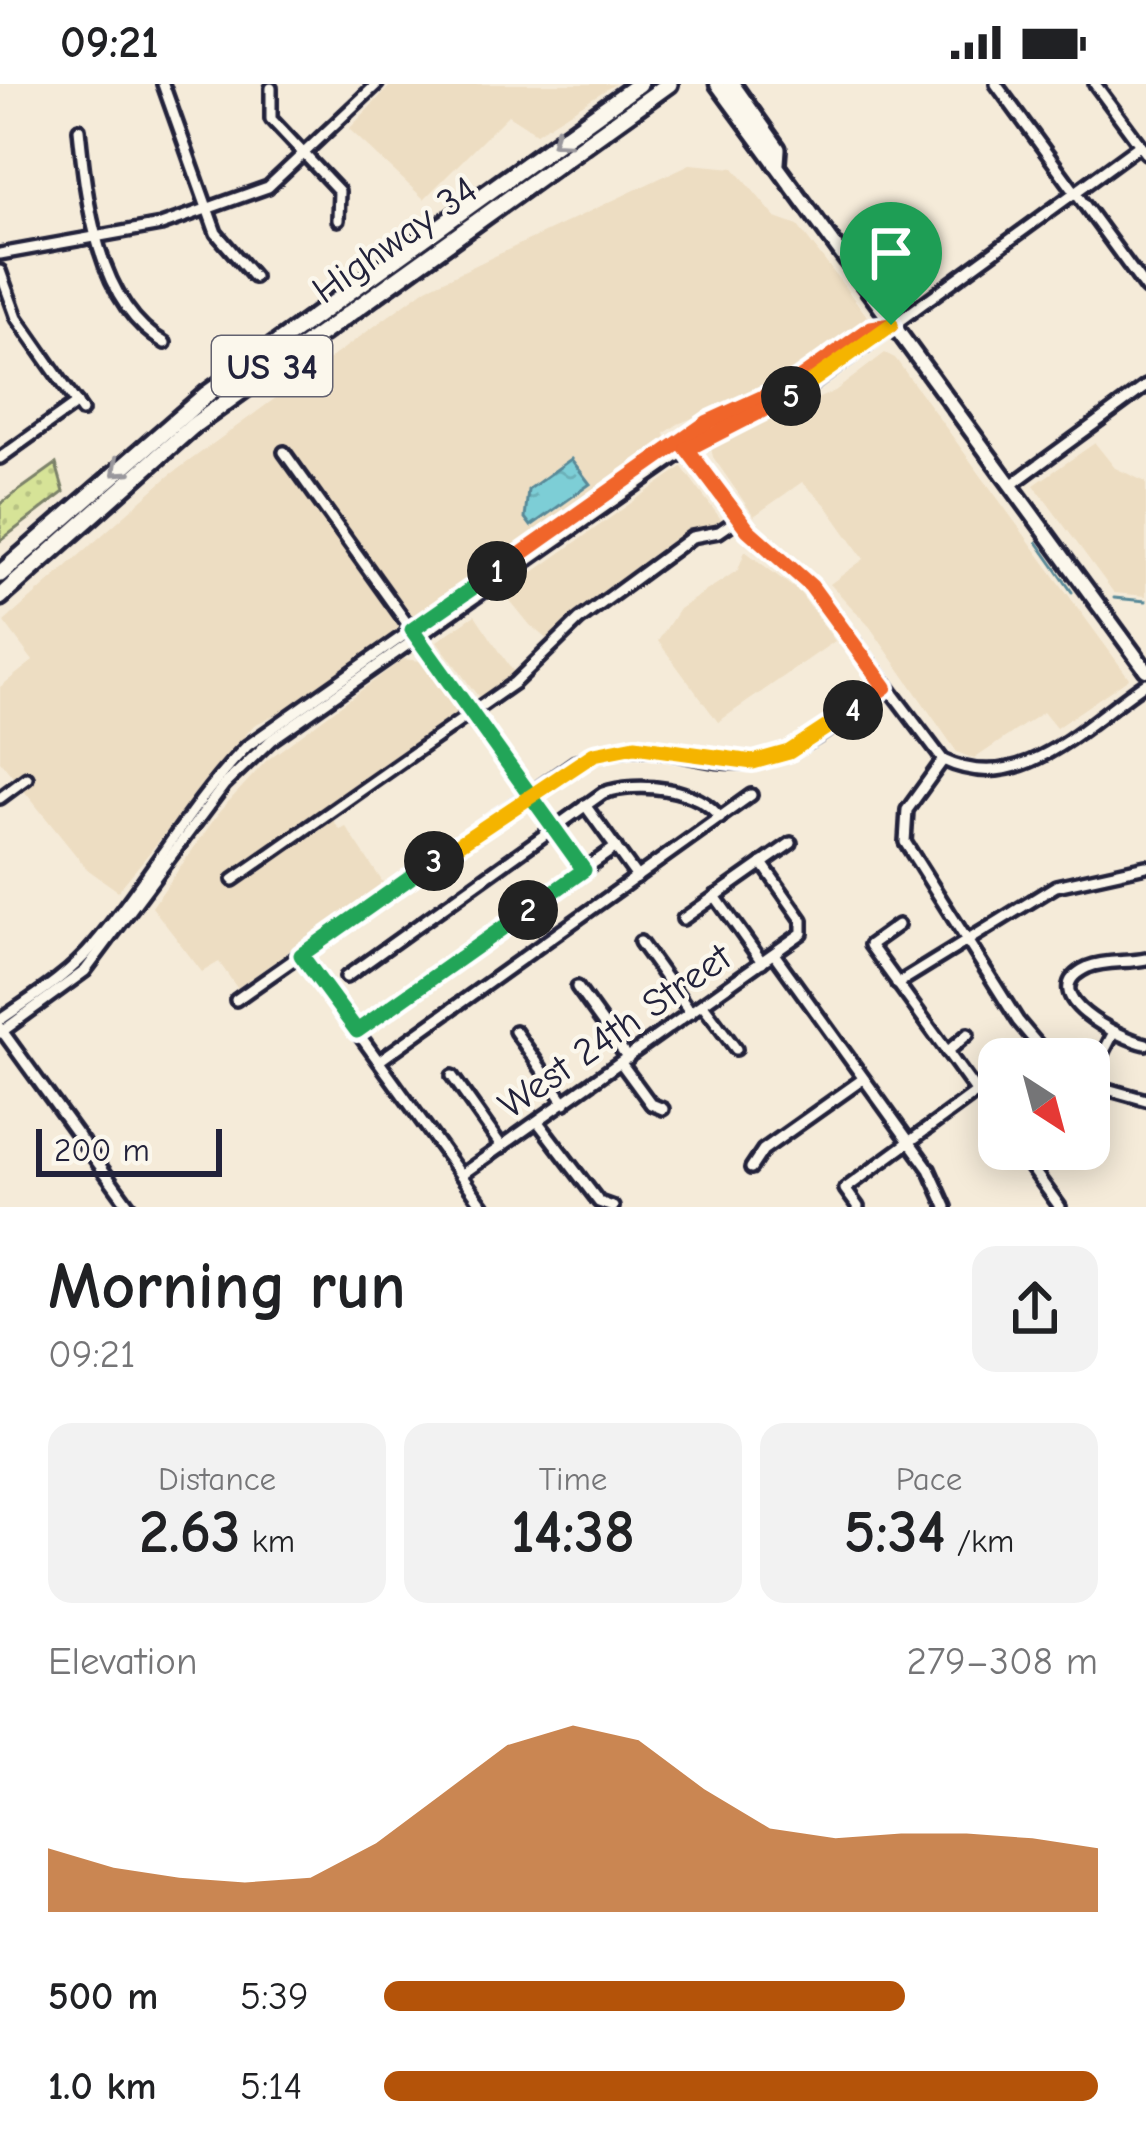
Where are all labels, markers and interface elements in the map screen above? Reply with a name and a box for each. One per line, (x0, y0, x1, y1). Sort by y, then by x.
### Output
text: 09:21 (60, 16, 159, 68)
one-way arrow (551, 126, 573, 148)
street label: Highway 34 (304, 167, 486, 313)
pin (840, 202, 942, 325)
icon: arrive (858, 220, 924, 286)
road number: US 34 (212, 336, 332, 396)
pin: 5 (761, 366, 821, 426)
text: 5 (782, 377, 800, 415)
one-way arrow (111, 454, 132, 476)
pin: 1 (467, 541, 527, 601)
text: 1 (491, 552, 503, 590)
pin: 4 (823, 680, 883, 740)
text: 4 (845, 691, 861, 729)
pin: 3 (404, 831, 464, 891)
text: 3 (426, 842, 442, 880)
pin: 2 (498, 880, 558, 940)
text: 2 (520, 891, 536, 929)
street label: West 24th Street (490, 933, 741, 1128)
north arrow (978, 1038, 1110, 1170)
map controls (978, 1038, 1110, 1170)
scale bar (36, 1123, 222, 1176)
text: 200 m (54, 1131, 150, 1169)
button: share (972, 1246, 1098, 1372)
text: Morning run (48, 1249, 406, 1325)
text: 09:21 (48, 1332, 135, 1377)
text: Distance (158, 1460, 276, 1498)
text: Time (539, 1460, 607, 1498)
text: Pace (896, 1460, 962, 1498)
text: 2.63 (139, 1498, 241, 1567)
text: 14:38 (511, 1498, 635, 1567)
text: 5:34 (844, 1498, 946, 1567)
text: km (241, 1522, 295, 1560)
text: /km (946, 1522, 1014, 1560)
text: Elevation (48, 1639, 197, 1684)
text: 279–308 m (906, 1639, 1098, 1684)
text: 500 m (48, 1974, 158, 2019)
text: 5:39 (240, 1974, 309, 2019)
text: 1.0 km (48, 2064, 157, 2109)
text: 5:14 (240, 2064, 302, 2109)

